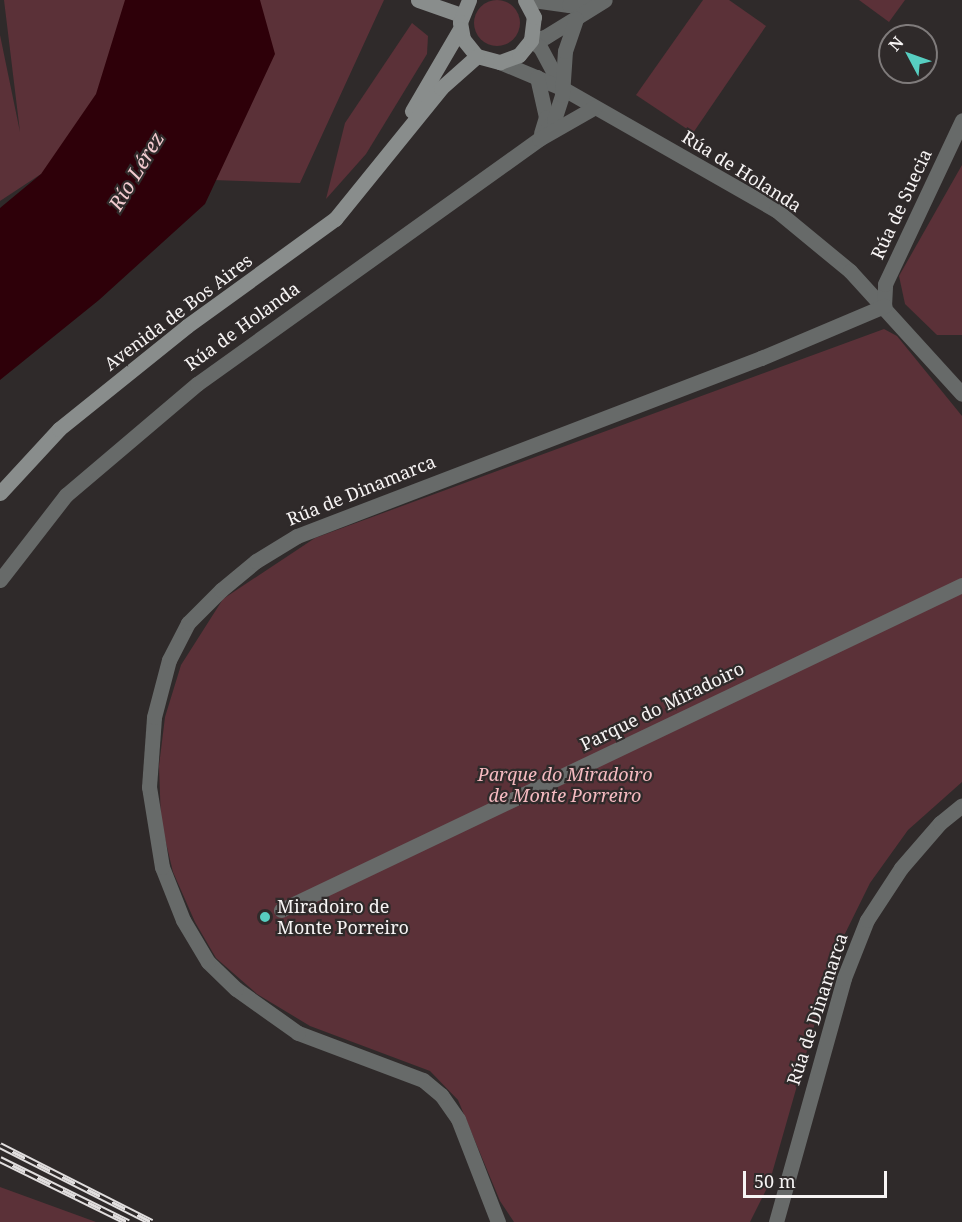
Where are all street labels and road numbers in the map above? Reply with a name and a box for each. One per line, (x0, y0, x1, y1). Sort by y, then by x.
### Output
street label: Rúa de Holanda (678, 126, 806, 216)
street label: Rúa de Suecia (866, 146, 936, 262)
street label: Avenida de Bos Aires (100, 249, 256, 375)
street label: Rúa de Holanda (180, 277, 304, 375)
street label: Rúa de Dinamarca (283, 450, 439, 530)
street label: Parque do Miradoiro (577, 657, 747, 755)
street label: Rúa de Dinamarca (782, 930, 852, 1088)

